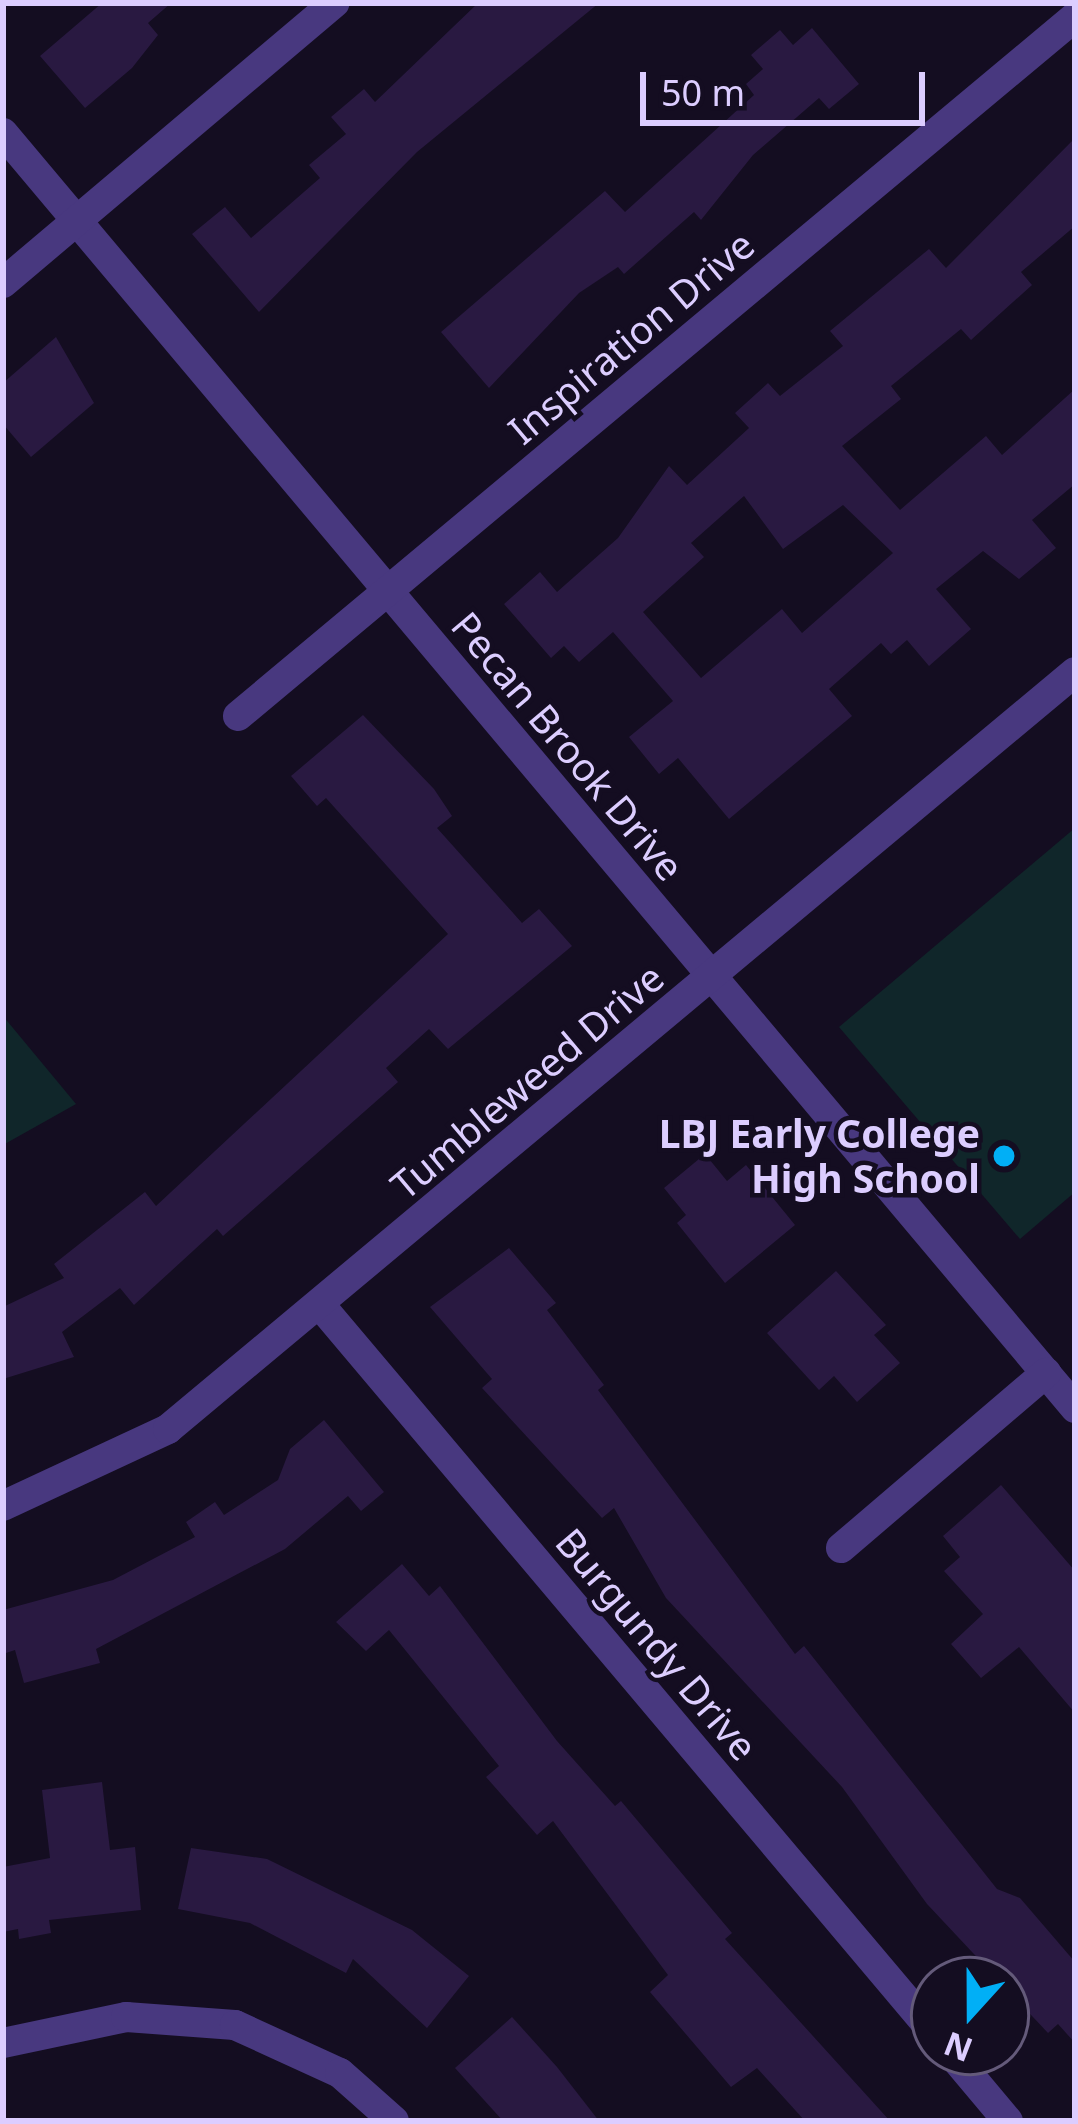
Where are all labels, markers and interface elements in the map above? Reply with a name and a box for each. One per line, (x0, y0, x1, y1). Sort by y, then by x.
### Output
scale bar (646, 48, 931, 122)
text: 50 m (661, 68, 745, 117)
street label: Inspiration Drive (499, 221, 763, 453)
street label: Pecan Brook Drive (442, 602, 694, 890)
street label: Tumbleweed Drive (381, 954, 673, 1208)
place label: LBJ Early College High School (659, 1111, 980, 1202)
marker: LBJ Early College High School (991, 1143, 1017, 1169)
street label: Burgundy Drive (547, 1519, 767, 1769)
north arrow (910, 1956, 1030, 2076)
text: N (937, 2021, 979, 2073)

